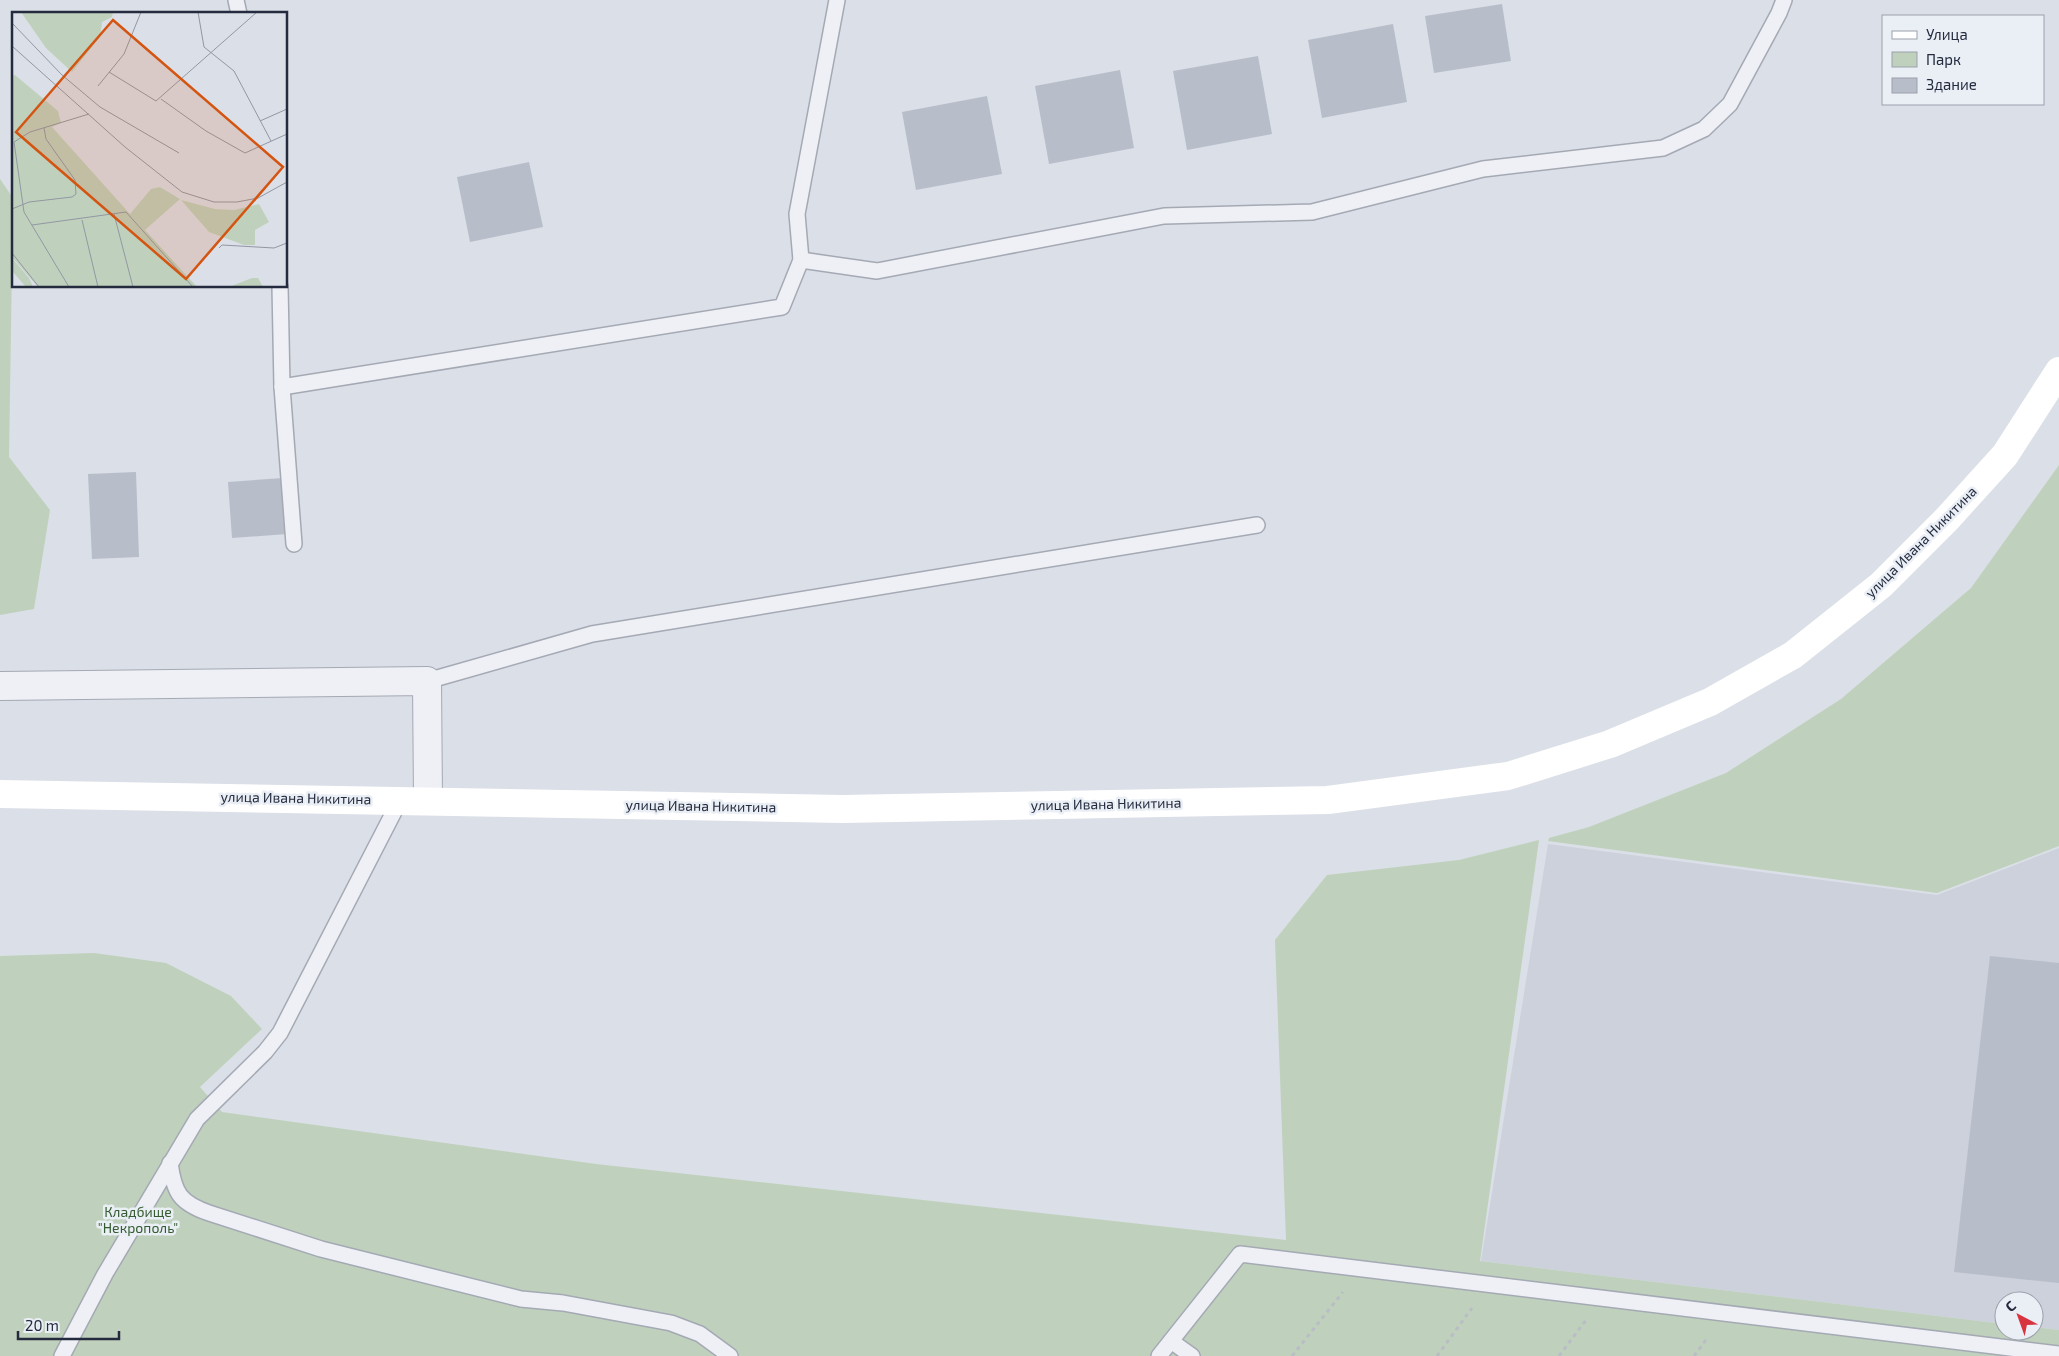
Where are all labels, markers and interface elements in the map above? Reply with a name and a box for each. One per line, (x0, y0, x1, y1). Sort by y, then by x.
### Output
inset map (12, 12, 288, 288)
legend (1882, 15, 2044, 105)
text: Улица (1926, 25, 1968, 43)
text: Парк (1926, 50, 1961, 68)
text: Здание (1926, 75, 1977, 93)
street label: улица Ивана Никитина (1861, 482, 1980, 601)
street label: улица Ивана Никитина (221, 788, 371, 807)
street label: улица Ивана Никитина (1031, 794, 1181, 813)
street label: улица Ивана Никитина (626, 796, 776, 815)
park label: Кладбище "Некрополь" (98, 1203, 178, 1236)
north arrow (1994, 1291, 2044, 1341)
text: С (2001, 1297, 2019, 1315)
scale bar (18, 1308, 119, 1340)
text: 20 m (25, 1316, 59, 1334)

